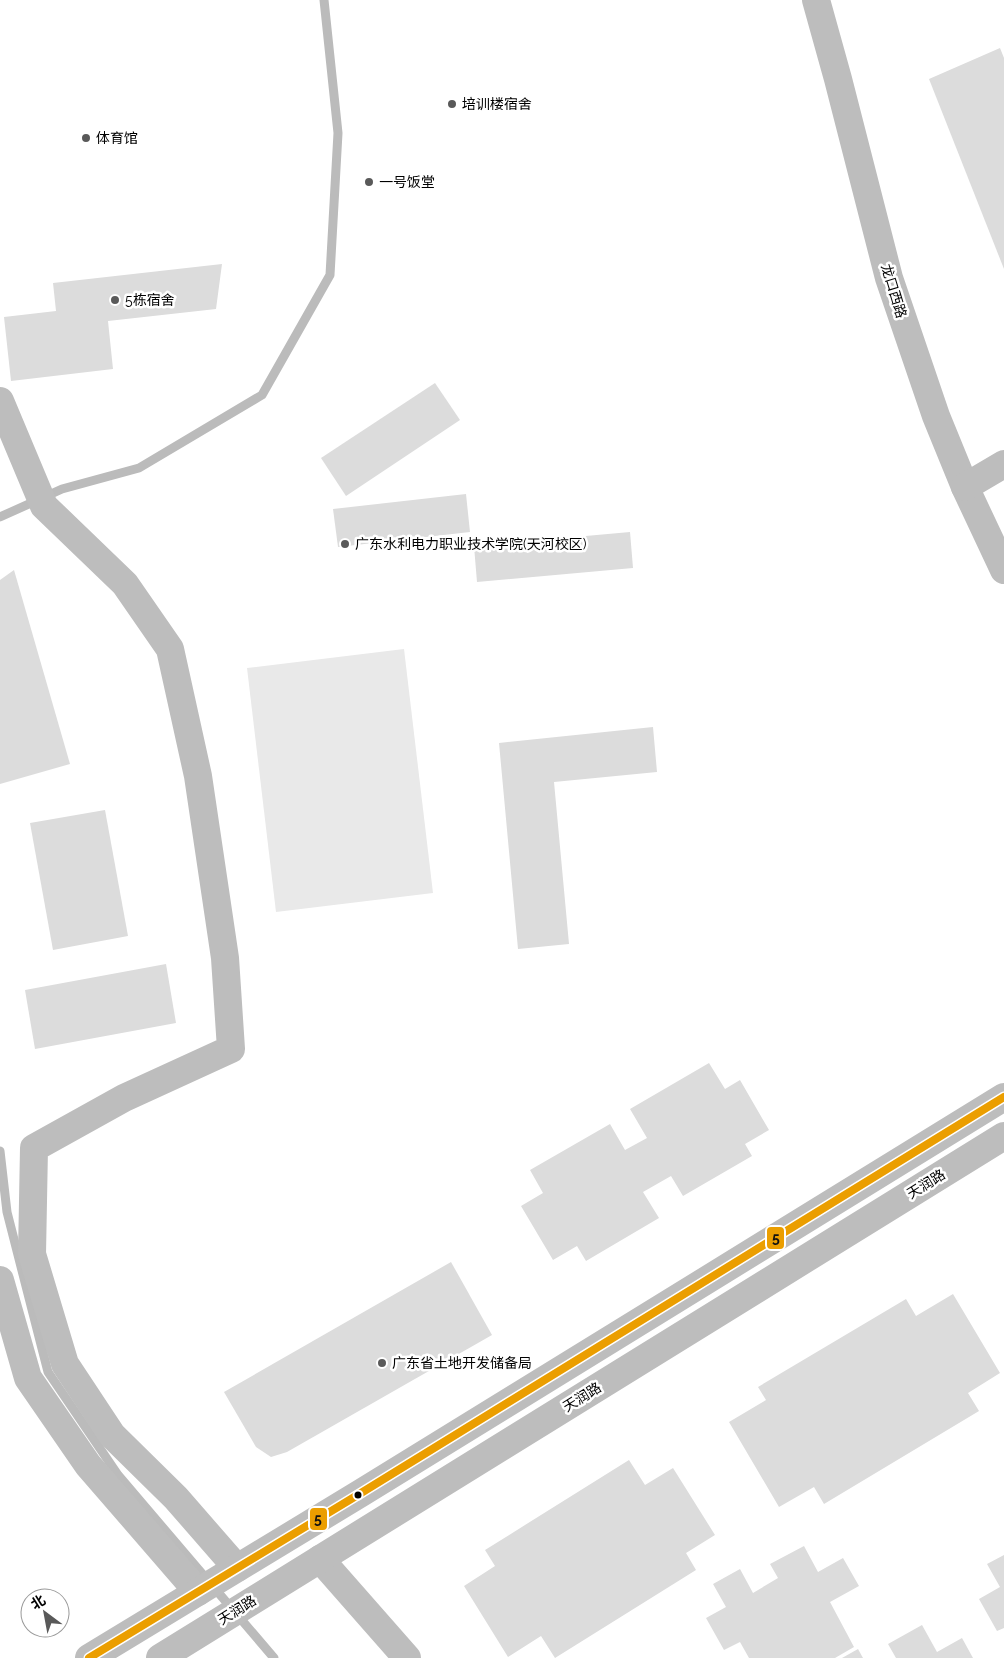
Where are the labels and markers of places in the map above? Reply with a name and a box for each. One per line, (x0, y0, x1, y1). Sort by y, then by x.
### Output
place label: 培训楼宿舍 (462, 96, 532, 112)
marker: 培训楼宿舍 (446, 98, 458, 110)
place label: 体育馆 (96, 130, 138, 146)
marker: 体育馆 (80, 132, 92, 144)
place label: 一号饭堂 (379, 174, 435, 190)
marker: 一号饭堂 (363, 176, 375, 188)
place label: 5栋宿舍 (125, 292, 175, 308)
marker: 5栋宿舍 (109, 294, 121, 306)
place label: 广东水利电力职业技术学院(天河校区) (355, 536, 587, 552)
marker: 广东水利电力职业技术学院(天河校区) (339, 538, 351, 550)
place label: 广东省土地开发储备局 (392, 1355, 532, 1371)
marker: 广东省土地开发储备局 (376, 1357, 388, 1369)
unlabelled marker (353, 1490, 363, 1500)

